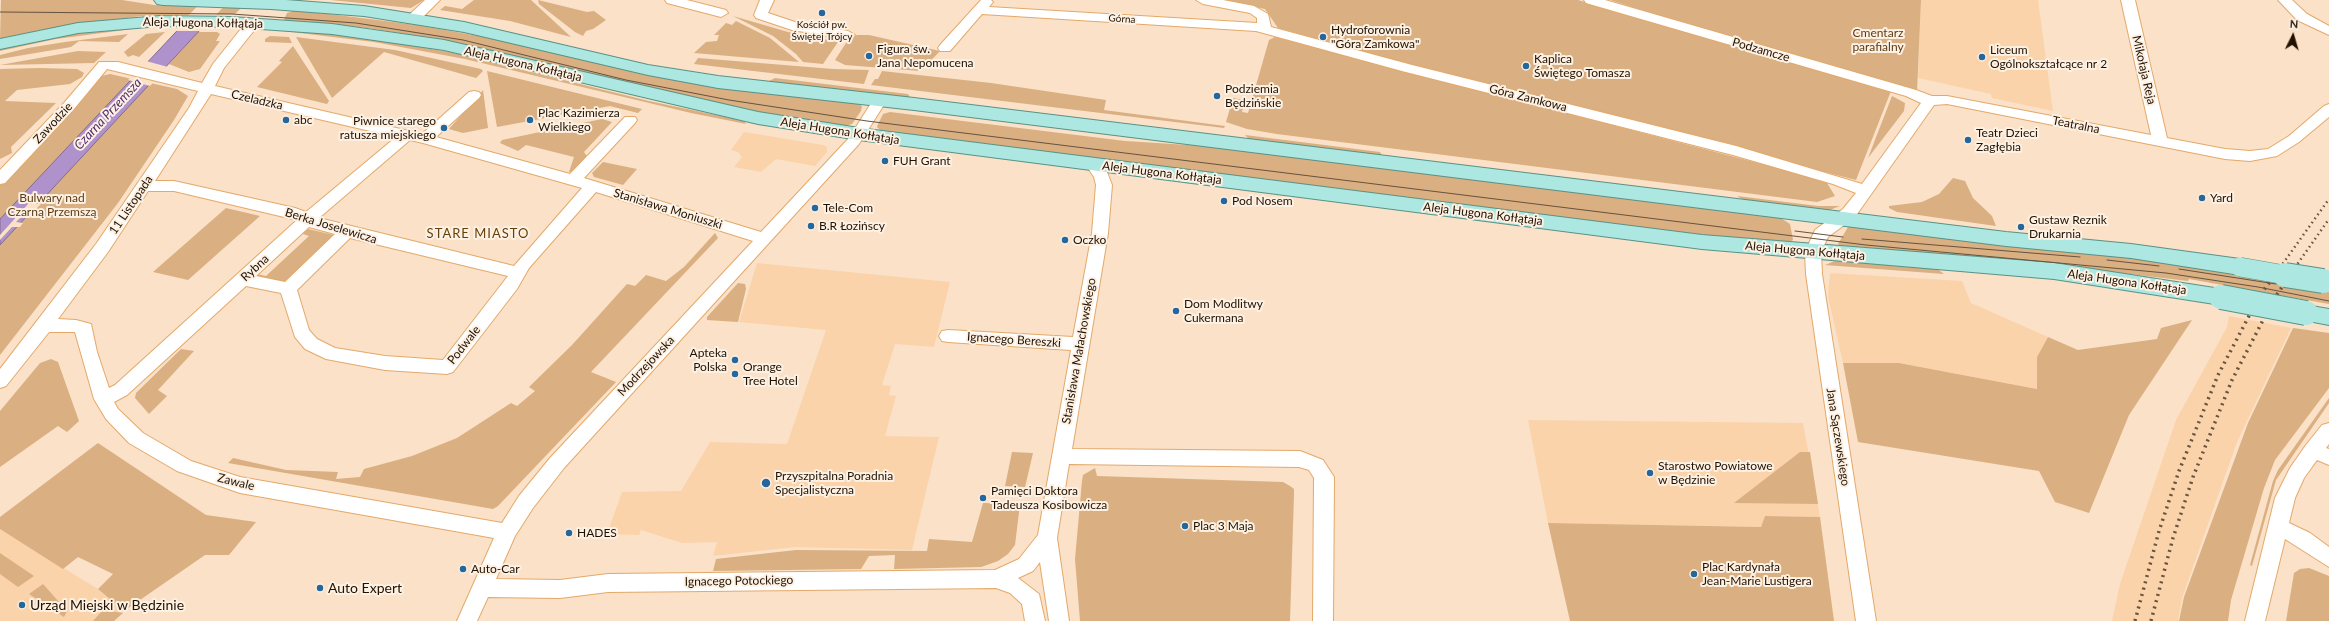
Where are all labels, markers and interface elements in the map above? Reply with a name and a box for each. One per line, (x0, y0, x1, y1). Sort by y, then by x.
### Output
marker: Kościół pw. Świętej Trójcy (817, 8, 827, 18)
street label: Górna (1108, 12, 1136, 26)
street label: Aleja Hugona Kołłątaja (143, 15, 263, 31)
north arrow (2273, 16, 2313, 56)
text: N (2289, 17, 2299, 30)
place label: Kościół pw. Świętej Trójcy (792, 19, 852, 42)
place label: Hydroforownia "Góra Zamkowa" (1331, 23, 1419, 51)
park label: Cmentarz parafialny (1852, 26, 1904, 54)
marker: Hydroforownia "Góra Zamkowa" (1318, 32, 1328, 42)
street label: Mikołaja Reja (2129, 34, 2159, 106)
street label: Podzamcze (1731, 35, 1791, 65)
place label: Figura św. Jana Nepomucena (877, 42, 974, 70)
street label: Aleja Hugona Kołłątaja (463, 43, 583, 85)
place label: Liceum Ogólnokształcące nr 2 (1990, 43, 2107, 71)
marker: Figura św. Jana Nepomucena (864, 51, 874, 61)
place label: Kaplica Świętego Tomasza (1534, 52, 1630, 80)
marker: Liceum Ogólnokształcące nr 2 (1977, 52, 1987, 62)
marker: Kaplica Świętego Tomasza (1521, 61, 1531, 71)
water label: Czarna Przemsza (71, 75, 145, 153)
street label: Góra Zamkowa (1488, 81, 1568, 115)
place label: Podziemia Będzińskie (1225, 82, 1281, 110)
street label: Czeladzka (230, 87, 284, 113)
marker: Podziemia Będzińskie (1212, 91, 1222, 101)
street label: Zawodzie (30, 100, 76, 146)
place label: Plac Kazimierza Wielkiego (538, 106, 620, 134)
place label: abc (294, 113, 312, 127)
street label: Teatralna (2051, 113, 2101, 137)
place label: Piwnice starego ratusza miejskiego (340, 114, 436, 142)
street label: Aleja Hugona Kołłątaja (779, 114, 901, 148)
marker: abc (281, 115, 291, 125)
marker: Plac Kazimierza Wielkiego (525, 115, 535, 125)
marker: Piwnice starego ratusza miejskiego (439, 123, 449, 133)
place label: Teatr Dzieci Zagłębia (1976, 126, 2038, 154)
marker: Teatr Dzieci Zagłębia (1963, 135, 1973, 145)
place label: FUH Grant (893, 154, 951, 168)
marker: FUH Grant (880, 156, 890, 166)
street label: Aleja Hugona Kołłątaja (1101, 159, 1223, 187)
street label: 11 Listopada (106, 173, 156, 237)
street label: Stanisława Moniuszki (612, 186, 724, 232)
park label: Bulwary nad Czarną Przemszą (7, 191, 97, 219)
place label: Yard (2210, 191, 2233, 205)
marker: Yard (2197, 193, 2207, 203)
place label: Pod Nosem (1232, 194, 1293, 208)
marker: Pod Nosem (1219, 196, 1229, 206)
street label: Aleja Hugona Kołłątaja (1422, 200, 1544, 228)
place label: Tele-Com (823, 201, 873, 215)
marker: Tele-Com (810, 203, 820, 213)
street label: Berka Joselewicza (283, 205, 379, 247)
place label: Gustaw Reznik Drukarnia (2029, 213, 2107, 241)
place label: B.R Łozińscy (819, 219, 885, 233)
marker: B.R Łozińscy (806, 221, 816, 231)
marker: Gustaw Reznik Drukarnia (2016, 222, 2026, 232)
district label: STARE MIASTO (427, 226, 529, 242)
place label: Oczko (1073, 233, 1106, 247)
marker: Oczko (1060, 235, 1070, 245)
street label: Aleja Hugona Kołłątaja (1744, 239, 1866, 263)
street label: Rybna (238, 252, 272, 284)
street label: Aleja Hugona Kołłątaja (2066, 267, 2188, 297)
street label: Stanisława Małachowskiego (1059, 277, 1099, 425)
place label: Dom Modlitwy Cukermana (1184, 297, 1263, 325)
marker: Dom Modlitwy Cukermana (1171, 306, 1181, 316)
street label: Podwale (445, 323, 483, 367)
street label: Ignacego Bereszki (967, 330, 1061, 350)
street label: Modrzejowska (615, 333, 677, 399)
place label: Apteka Polska (690, 346, 727, 374)
marker: Apteka Polska (730, 355, 740, 365)
place label: Orange Tree Hotel (743, 360, 798, 388)
marker: Orange Tree Hotel (730, 369, 740, 379)
street label: Jana Sączewskiego (1823, 387, 1853, 487)
place label: Starostwo Powiatowe w Będzinie (1658, 459, 1773, 487)
marker: Starostwo Powiatowe w Będzinie (1645, 468, 1655, 478)
place label: Przyszpitalna Poradnia Specjalistyczna (775, 469, 893, 497)
street label: Zawale (216, 470, 256, 494)
marker: Przyszpitalna Poradnia Specjalistyczna (760, 477, 772, 489)
place label: Pamięci Doktora Tadeusza Kosibowicza (991, 484, 1107, 512)
marker: Pamięci Doktora Tadeusza Kosibowicza (978, 493, 988, 503)
place label: Plac 3 Maja (1193, 519, 1254, 533)
marker: Plac 3 Maja (1180, 521, 1190, 531)
place label: HADES (577, 526, 617, 540)
marker: HADES (564, 528, 574, 538)
place label: Plac Kardynała Jean-Marie Lustigera (1702, 560, 1812, 588)
place label: Auto-Car (471, 562, 520, 576)
marker: Auto-Car (458, 564, 468, 574)
marker: Plac Kardynała Jean-Marie Lustigera (1689, 569, 1699, 579)
street label: Ignacego Potockiego (685, 573, 793, 589)
place label: Auto Expert (328, 580, 402, 596)
marker: Auto Expert (315, 583, 325, 593)
place label: Urząd Miejski w Będzinie (30, 597, 184, 613)
marker: Urząd Miejski w Będzinie (17, 600, 27, 610)

